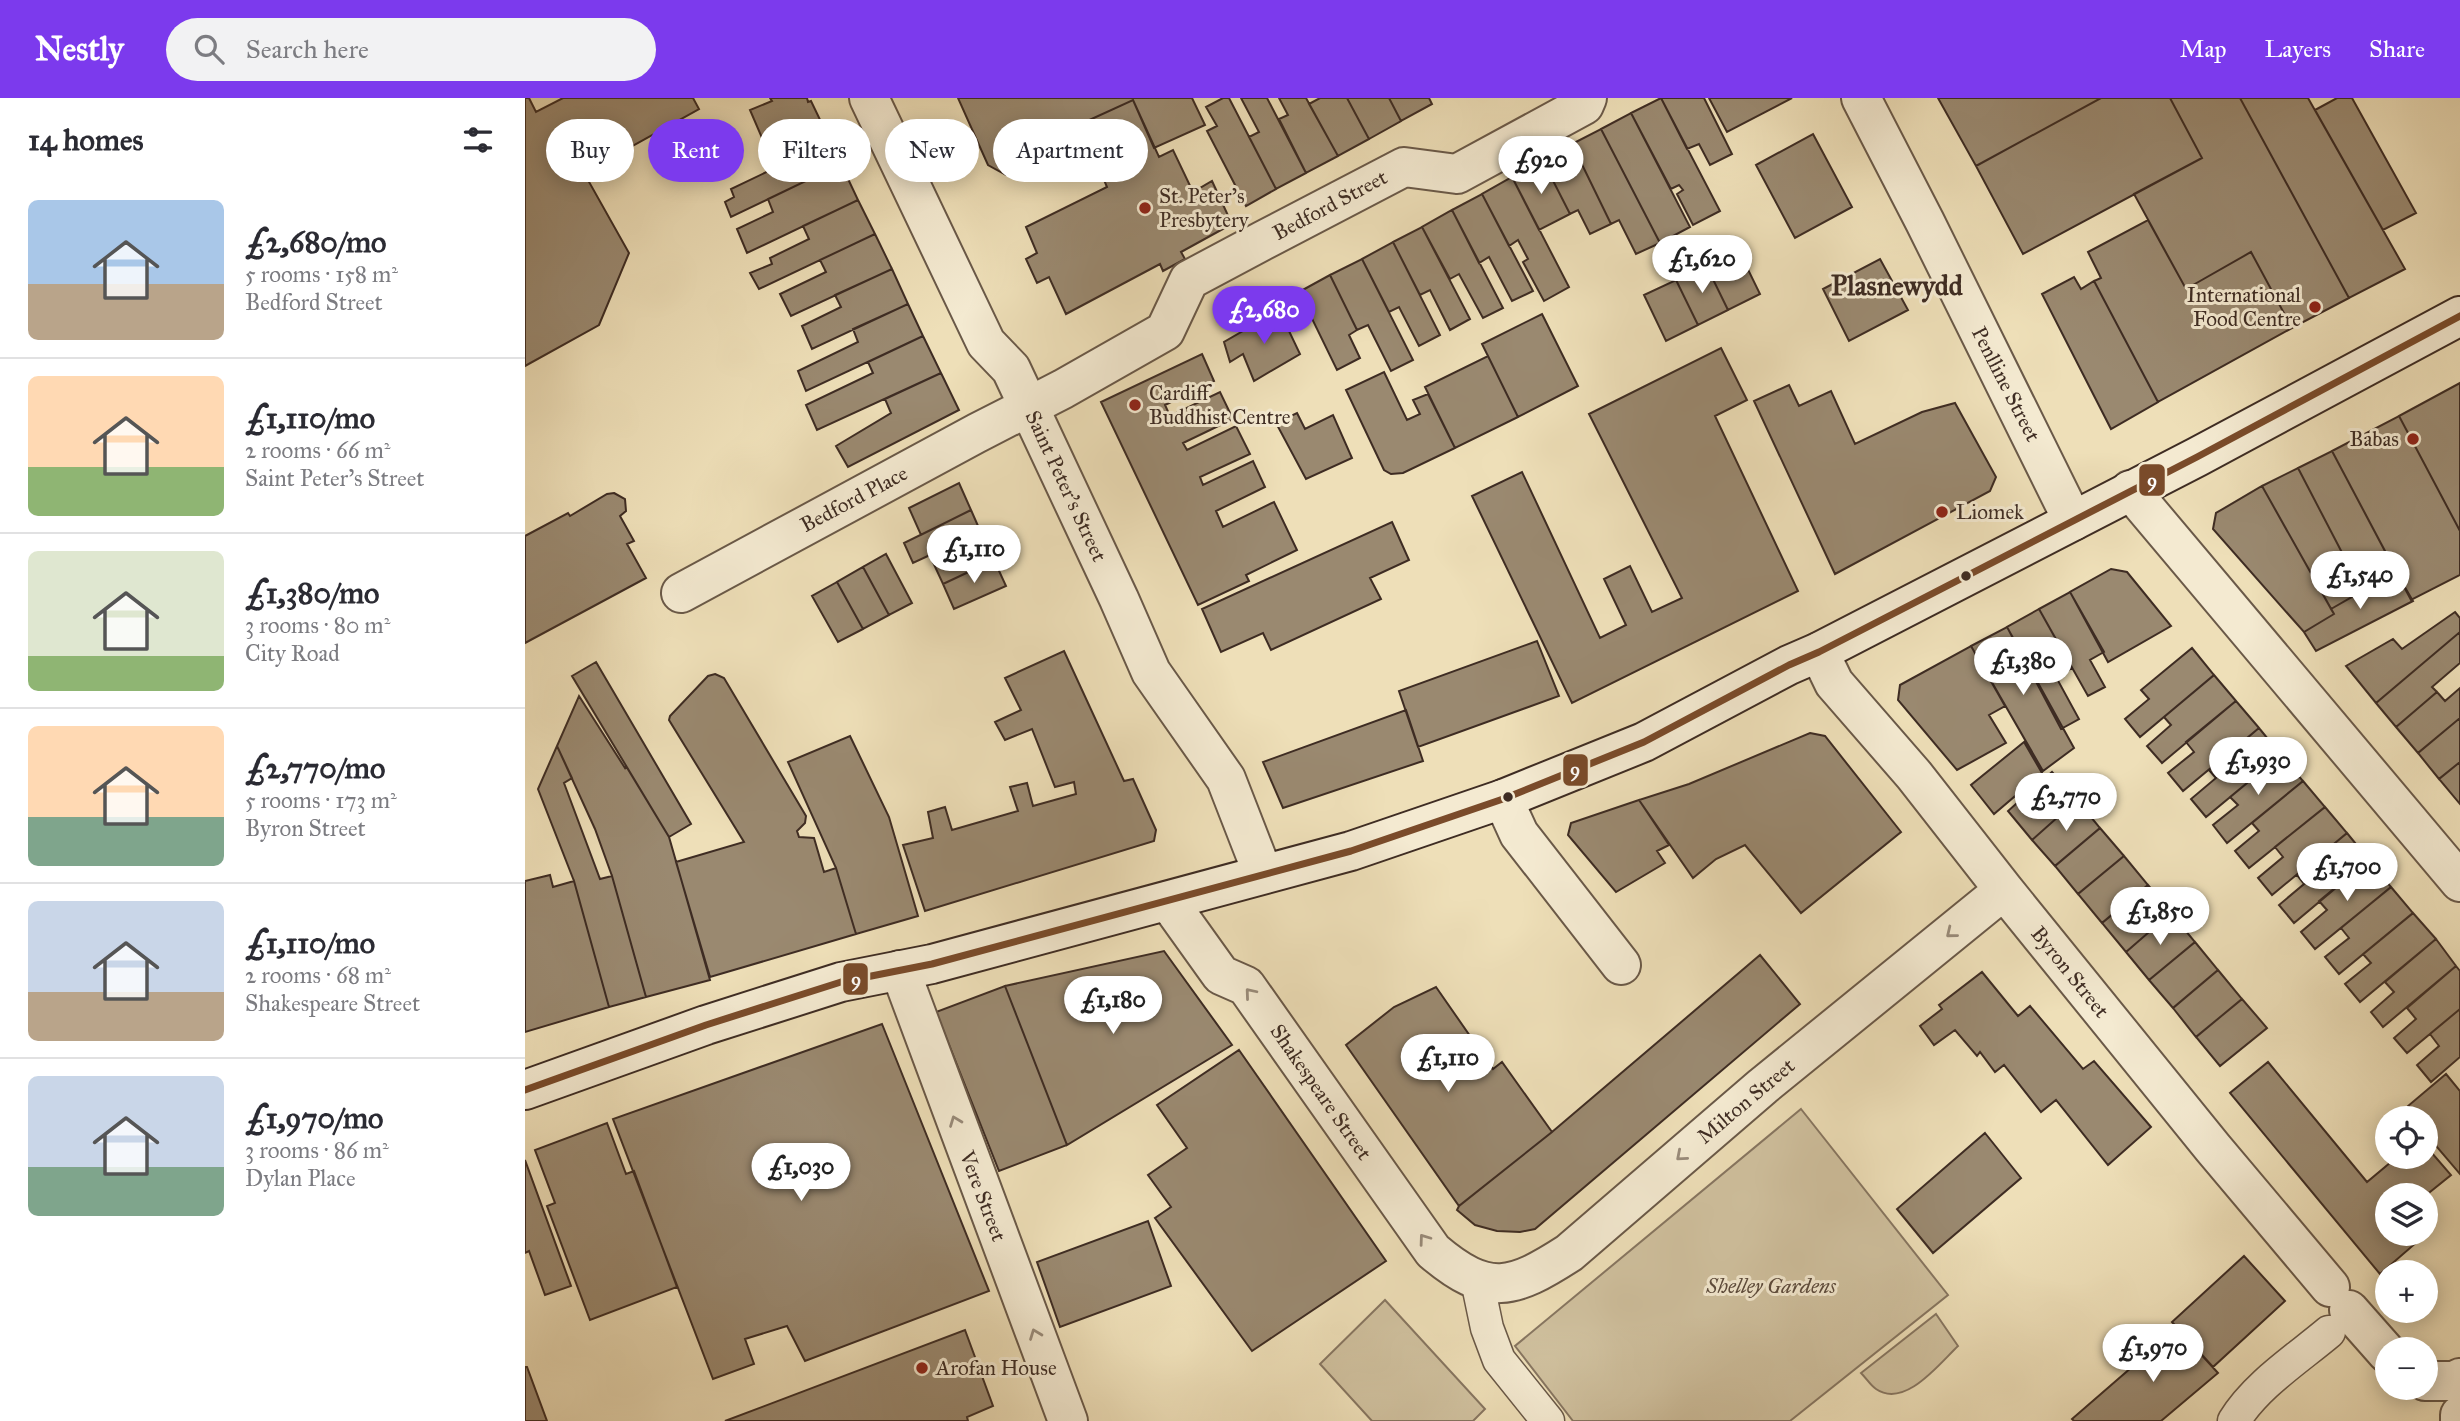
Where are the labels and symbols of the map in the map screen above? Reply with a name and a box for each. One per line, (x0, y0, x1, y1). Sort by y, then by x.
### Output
pin: £920 (1500, 136, 1582, 196)
street label: Bedford Street (1268, 164, 1392, 246)
place label: St. Peter's Presbytery (1159, 183, 1250, 233)
marker: St. Peter's Presbytery (1137, 200, 1153, 216)
pin: £1,620 (1645, 236, 1759, 295)
district label: Plasnewydd (1831, 268, 1964, 303)
place label: International Food Centre (2187, 282, 2301, 332)
pin: £2,680 (1207, 286, 1321, 346)
marker: International Food Centre (2307, 299, 2323, 315)
street label: Penlline Street (1966, 322, 2046, 446)
place label: Cardiff Buddhist Centre (1149, 380, 1291, 430)
marker: Cardiff Buddhist Centre (1127, 397, 1143, 413)
street label: Saint Peter's Street (1020, 406, 1113, 566)
place label: Babas (2350, 426, 2399, 452)
marker: Babas (2405, 431, 2421, 447)
street label: Bedford Place (796, 460, 912, 538)
line badge: 9 (2138, 463, 2166, 497)
text: 9 (2147, 469, 2157, 493)
place label: Liomek (1956, 499, 2024, 525)
marker: Liomek (1934, 504, 1950, 520)
pin: £1,110 (917, 526, 1031, 585)
pin: £1,540 (2303, 552, 2417, 611)
unlabelled marker (1959, 569, 1973, 583)
pin: £1,380 (1966, 638, 2080, 697)
pin: £1,930 (2201, 738, 2315, 797)
line badge: 9 (1562, 753, 1589, 787)
text: 9 (1570, 758, 1580, 782)
pin: £2,770 (2009, 774, 2123, 833)
unlabelled marker (1501, 790, 1515, 804)
pin: £1,700 (2290, 844, 2404, 903)
pin: £1,850 (2103, 888, 2217, 947)
street label: Byron Street (2025, 921, 2115, 1023)
one-way arrow (1946, 925, 1958, 938)
line badge: 9 (842, 962, 869, 996)
text: 9 (851, 968, 861, 992)
pin: £1,180 (1056, 976, 1170, 1036)
one-way arrow (1246, 989, 1259, 1001)
street label: Shakespeare Street (1264, 1019, 1378, 1165)
pin: £1,110 (1391, 1034, 1505, 1094)
street label: Milton Street (1692, 1052, 1800, 1149)
one-way arrow (949, 1116, 963, 1128)
pin: £1,030 (744, 1144, 858, 1203)
street label: Vere Street (953, 1146, 1012, 1246)
one-way arrow (1676, 1148, 1689, 1160)
one-way arrow (1420, 1234, 1432, 1247)
park label: Shelley Gardens (1705, 1273, 1837, 1299)
pin: £1,970 (2096, 1324, 2210, 1384)
one-way arrow (1029, 1329, 1043, 1341)
place label: Arofan House (935, 1355, 1057, 1381)
marker: Arofan House (914, 1360, 930, 1376)

